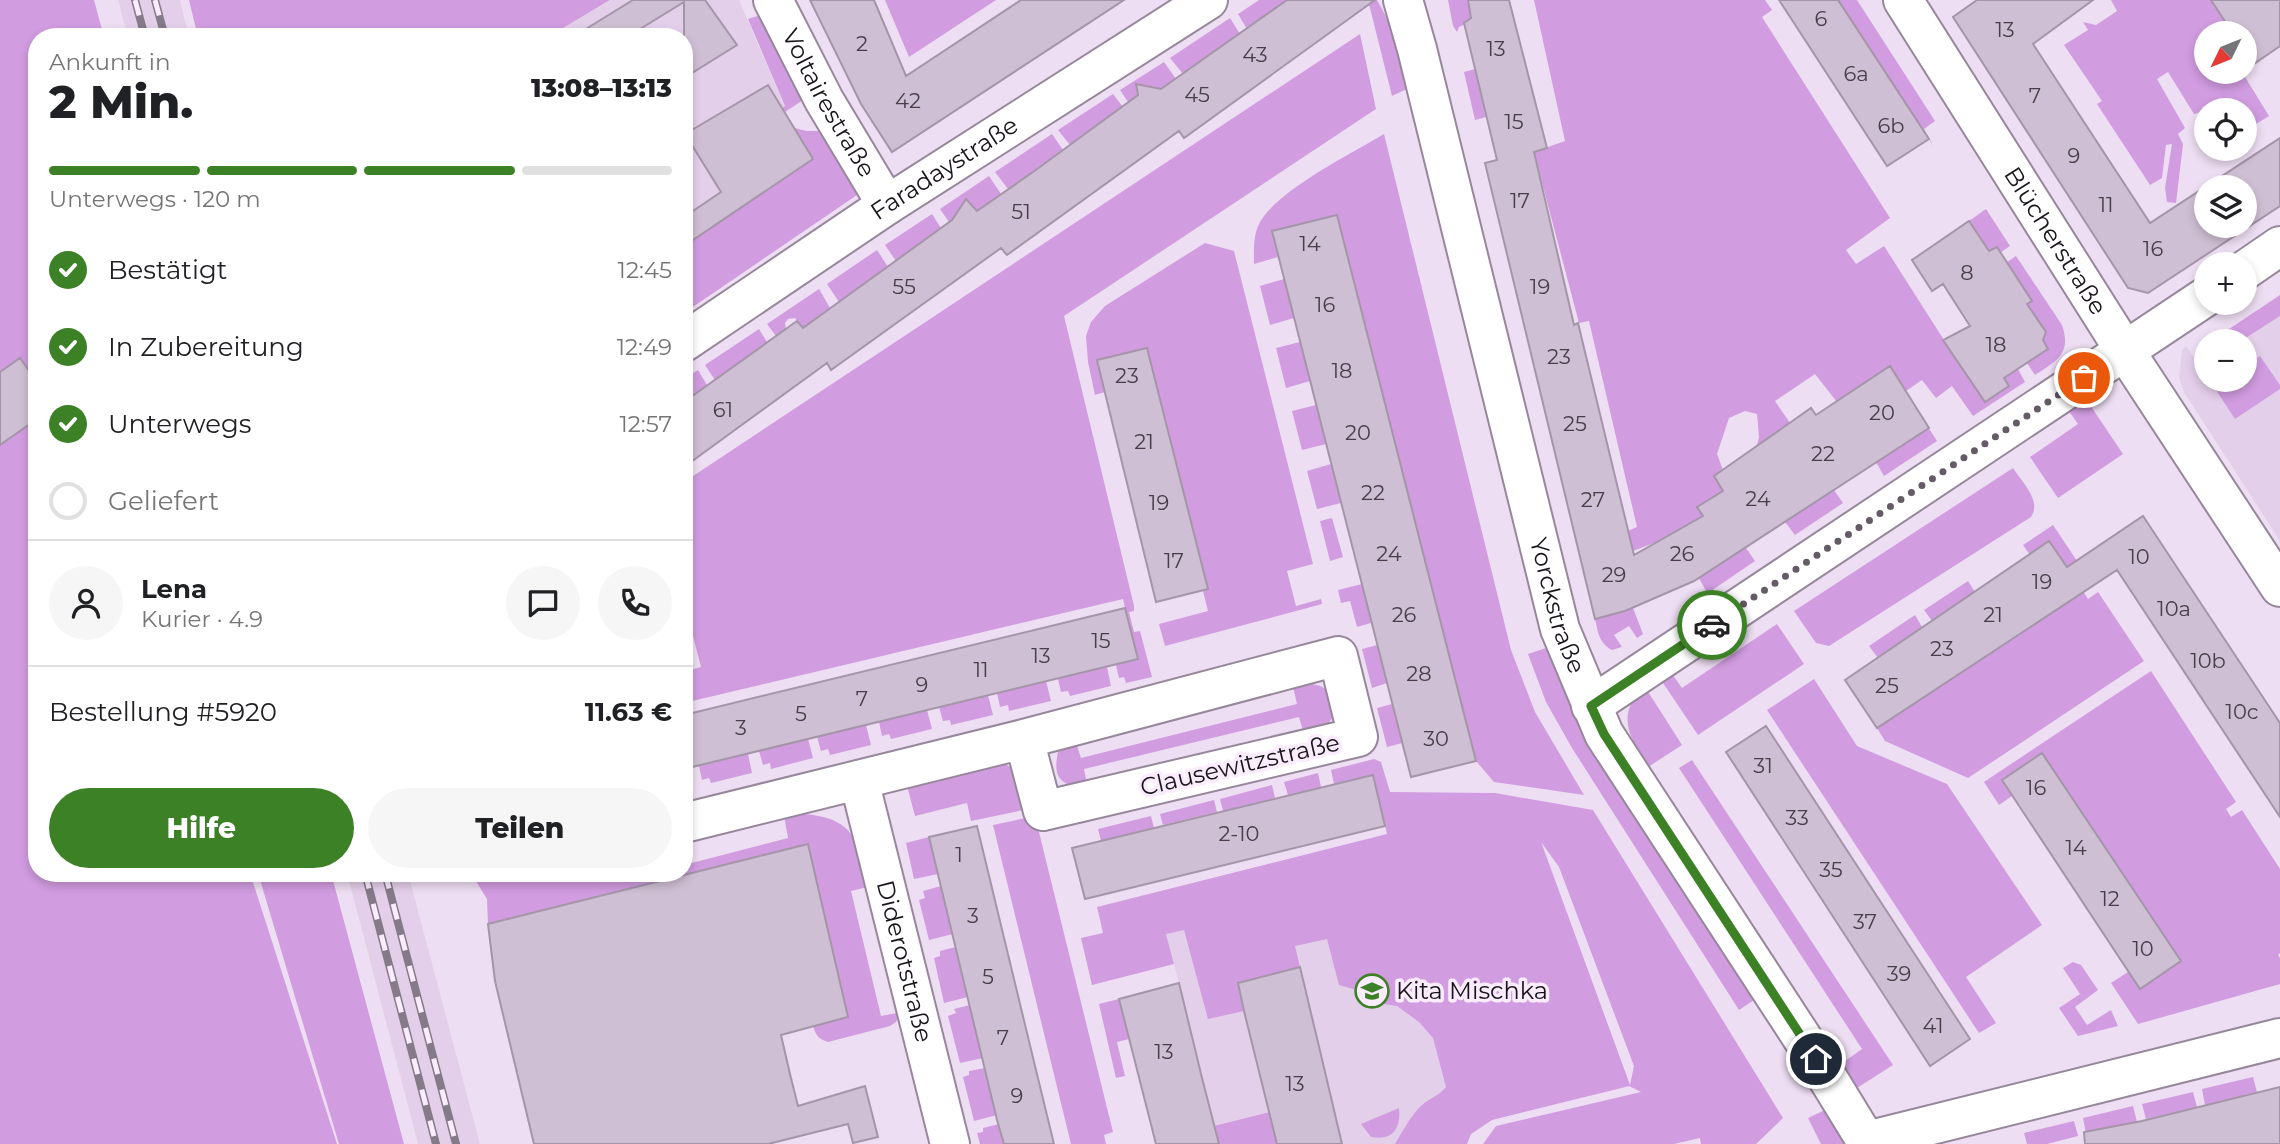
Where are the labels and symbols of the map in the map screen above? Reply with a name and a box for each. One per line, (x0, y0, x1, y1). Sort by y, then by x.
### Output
house number: 6 (1815, 6, 1828, 31)
house number: 13 (1995, 17, 2015, 42)
north arrow (2194, 21, 2258, 84)
street label: Voltairestraße (776, 24, 882, 182)
house number: 2 (856, 31, 868, 56)
house number: 13 (1486, 36, 1506, 61)
house number: 43 (1242, 42, 1268, 67)
house number: 6a (1843, 61, 1869, 86)
house number: 45 (1184, 82, 1210, 107)
house number: 7 (2029, 83, 2041, 108)
house number: 42 (895, 88, 921, 113)
house number: 15 (1504, 109, 1524, 134)
street label: Faradaystraße (865, 110, 1023, 226)
house number: 6b (1877, 113, 1905, 138)
house number: 9 (2068, 143, 2080, 168)
street label: Blücherstraße (1998, 161, 2113, 320)
house number: 17 (1510, 188, 1530, 213)
house number: 11 (2098, 192, 2114, 217)
house number: 51 (1011, 199, 1031, 224)
house number: 14 (1299, 231, 1321, 256)
house number: 16 (2143, 236, 2163, 261)
house number: 8 (1960, 260, 1974, 285)
house number: 55 (892, 274, 916, 299)
house number: 19 (1530, 274, 1550, 299)
house number: 16 (1315, 292, 1335, 317)
house number: 18 (1986, 332, 2006, 357)
house number: 23 (1547, 344, 1571, 369)
pin (2054, 348, 2114, 408)
house number: 18 (1332, 358, 1352, 383)
house number: 23 (1115, 363, 1139, 388)
house number: 61 (713, 397, 733, 422)
house number: 20 (1869, 400, 1895, 425)
house number: 25 (1563, 411, 1587, 436)
house number: 20 (1345, 420, 1371, 445)
house number: 21 (1134, 429, 1154, 454)
house number: 22 (1811, 441, 1835, 466)
house number: 22 (1361, 480, 1385, 505)
house number: 24 (1745, 486, 1771, 511)
house number: 27 (1581, 487, 1605, 512)
house number: 19 (1149, 490, 1169, 515)
street label: Yorckstraße (1524, 535, 1592, 678)
house number: 24 (1376, 541, 1402, 566)
house number: 26 (1670, 541, 1695, 566)
house number: 10 (2128, 544, 2150, 569)
house number: 17 (1164, 548, 1184, 573)
house number: 29 (1602, 562, 1626, 587)
house number: 19 (2032, 569, 2052, 594)
courier (1677, 590, 1747, 660)
house number: 10a (2157, 596, 2191, 621)
house number: 26 (1392, 602, 1417, 627)
house number: 21 (1983, 602, 2003, 627)
house number: 15 (1091, 628, 1111, 653)
house number: 23 (1930, 636, 1954, 661)
house number: 13 (1031, 643, 1051, 668)
house number: 10b (2190, 648, 2226, 673)
house number: 11 (973, 657, 989, 682)
house number: 28 (1406, 661, 1432, 686)
house number: 9 (916, 672, 928, 697)
house number: 25 (1875, 673, 1899, 698)
house number: 7 (856, 686, 868, 711)
house number: 10c (2225, 699, 2259, 724)
house number: 5 (795, 701, 807, 726)
house number: 3 (735, 715, 747, 740)
house number: 30 (1423, 726, 1449, 751)
street label: Clausewitzstraße (1137, 727, 1342, 802)
house number: 31 (1753, 753, 1773, 778)
house number: 16 (2026, 775, 2046, 800)
house number: 33 (1785, 805, 1809, 830)
house number: 2-10 (1219, 821, 1259, 846)
house number: 14 (2065, 835, 2087, 860)
house number: 1 (955, 842, 963, 867)
house number: 35 (1819, 857, 1843, 882)
street label: Diderotstraße (871, 877, 939, 1045)
house number: 12 (2100, 886, 2120, 911)
house number: 3 (967, 903, 979, 928)
house number: 37 (1853, 909, 1877, 934)
house number: 10 (2132, 936, 2154, 961)
house number: 39 (1887, 961, 1911, 986)
house number: 5 (982, 964, 994, 989)
school or university icon: Kita Mischka (1353, 972, 1391, 1010)
place label: Kita Mischka (1396, 976, 1548, 1005)
house number: 41 (1923, 1013, 1943, 1038)
house number: 7 (997, 1025, 1009, 1050)
pin (1786, 1029, 1846, 1089)
house number: 13 (1154, 1039, 1174, 1064)
house number: 13 (1285, 1071, 1305, 1096)
house number: 9 (1011, 1083, 1023, 1108)

